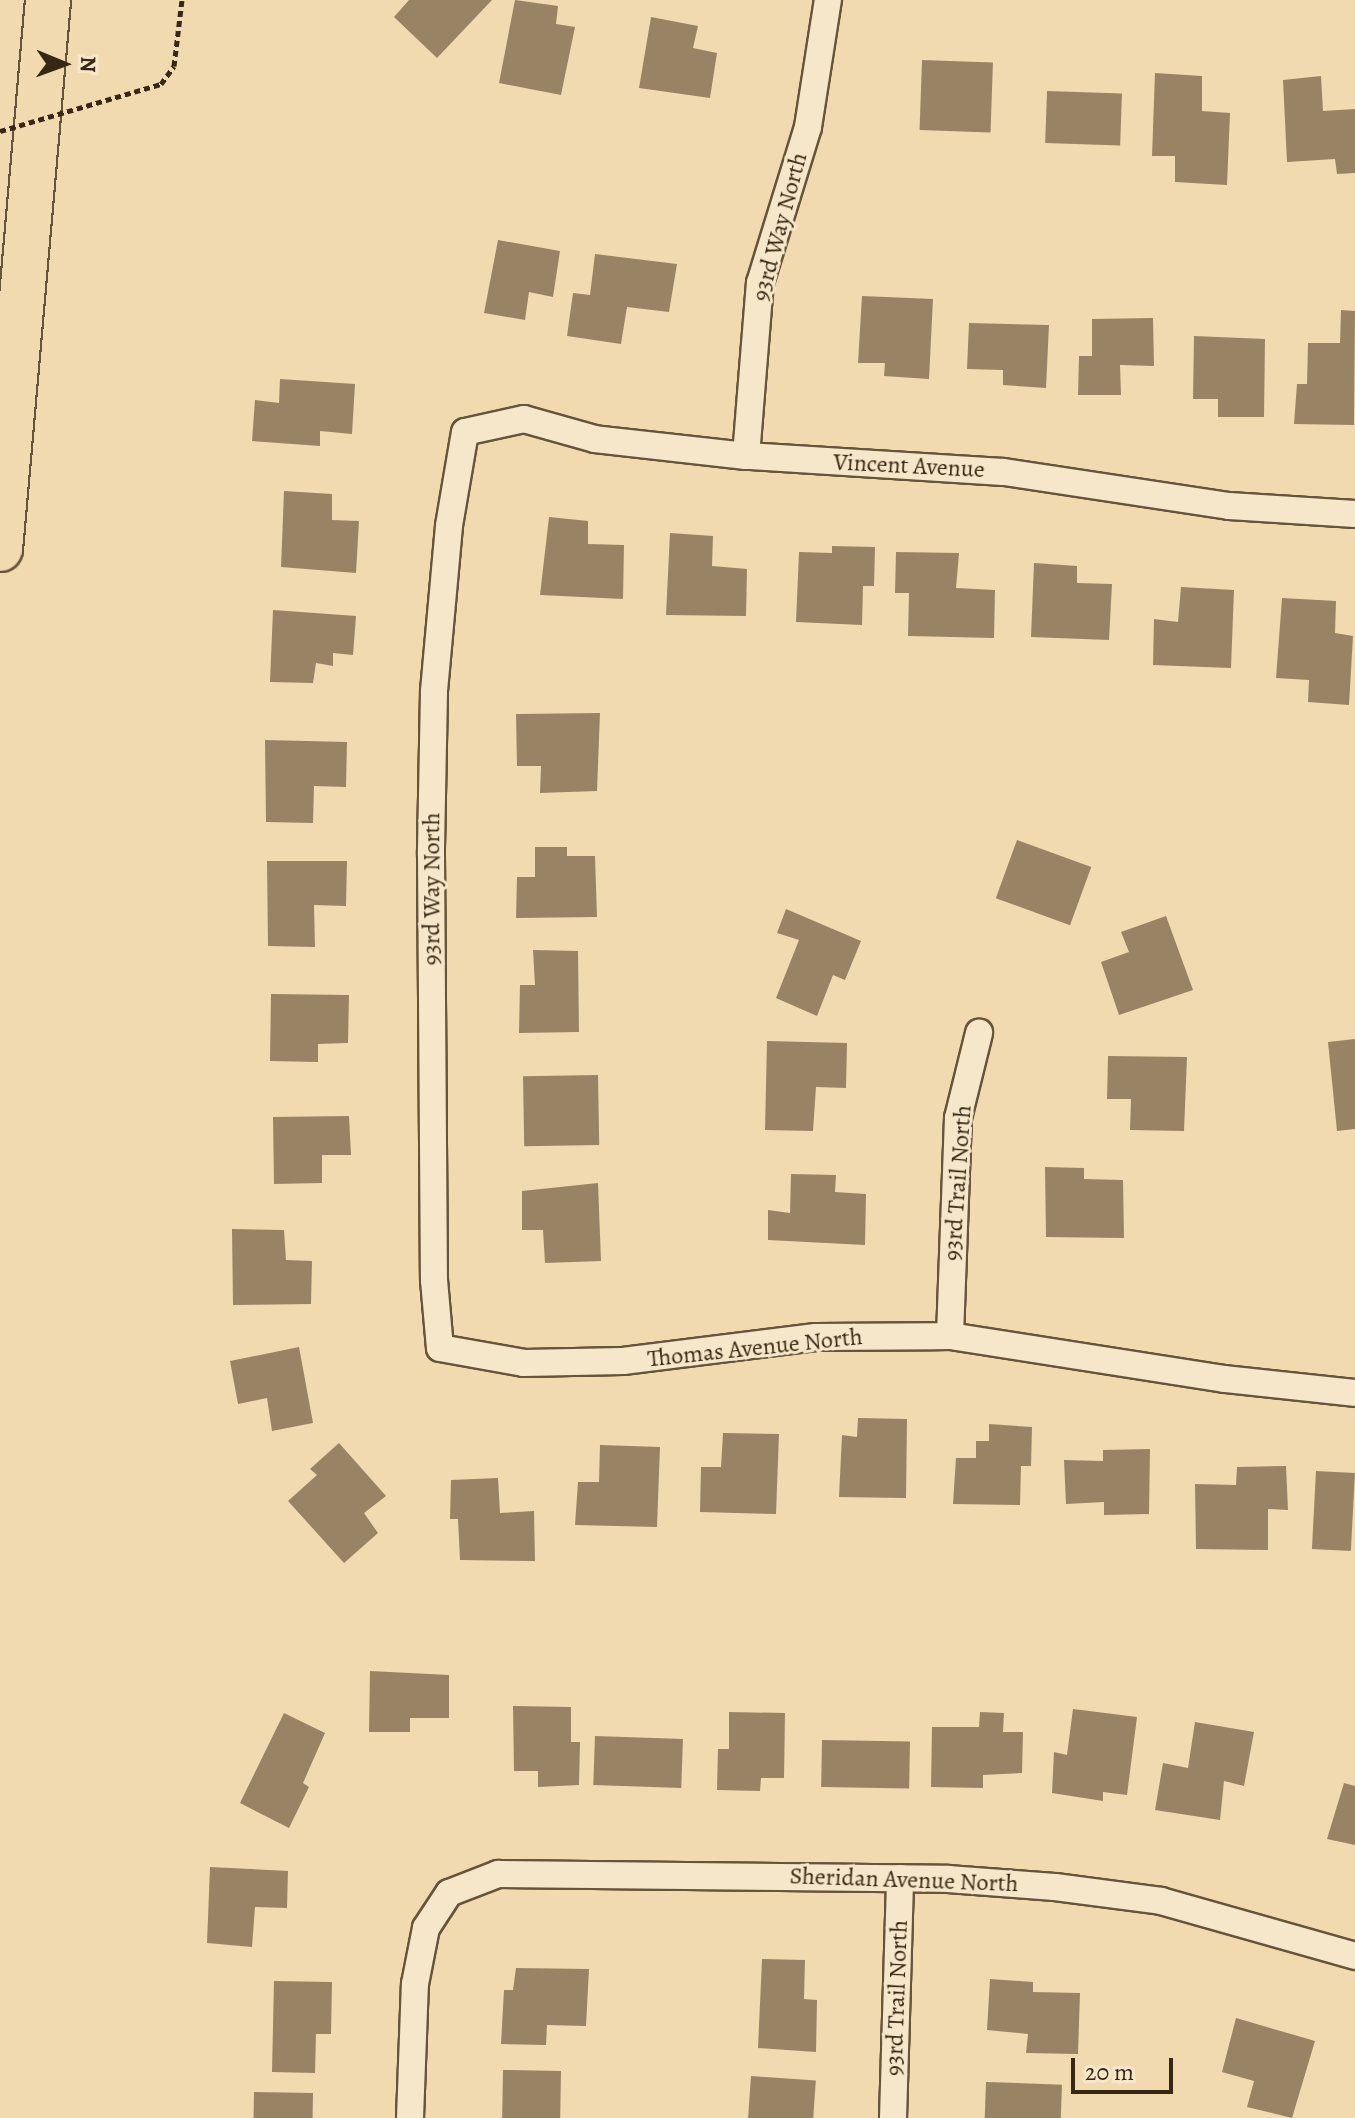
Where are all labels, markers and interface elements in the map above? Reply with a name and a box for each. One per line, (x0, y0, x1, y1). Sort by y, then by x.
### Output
north arrow (24, 24, 104, 104)
text: N (73, 56, 103, 73)
street label: 93rd Way North (746, 149, 814, 305)
street label: Vincent Avenue (833, 448, 985, 484)
street label: 93rd Way North (418, 813, 446, 965)
street label: 93rd Trail North (938, 1104, 978, 1262)
street label: Thomas Avenue North (646, 1322, 864, 1374)
street label: Sheridan Avenue North (789, 1862, 1019, 1898)
street label: 93rd Trail North (880, 1920, 914, 2076)
scale bar (1075, 2042, 1177, 2092)
text: 20 m (1085, 2056, 1134, 2088)

